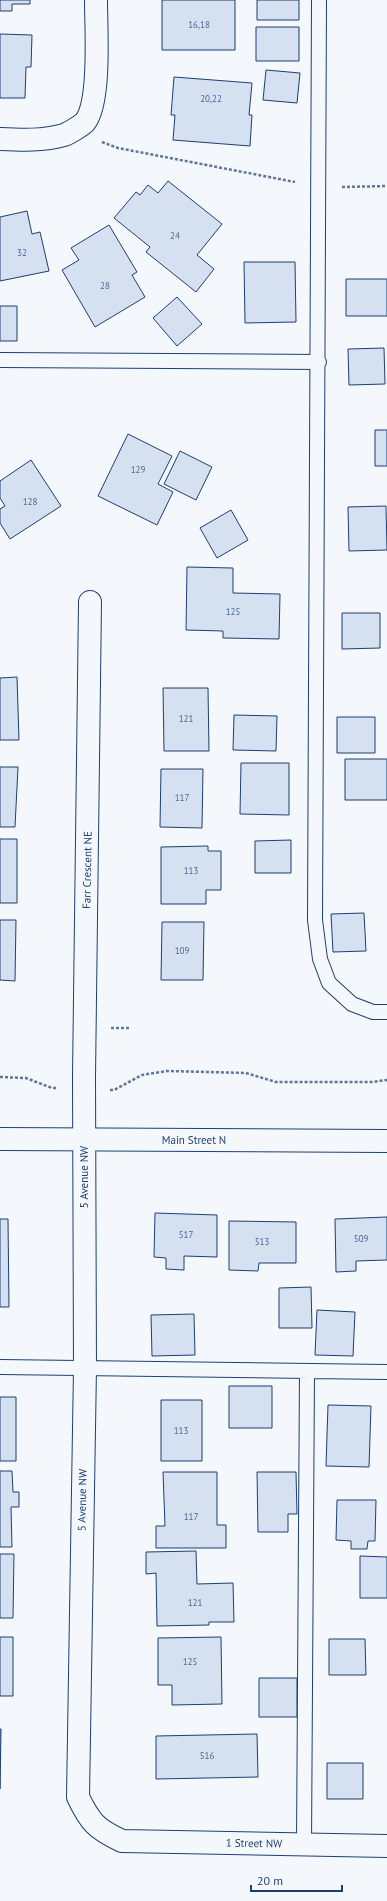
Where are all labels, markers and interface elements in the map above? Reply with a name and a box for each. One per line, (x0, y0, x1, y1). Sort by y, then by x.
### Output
house number: 16,18 (188, 19, 210, 30)
house number: 20,22 (200, 93, 222, 104)
house number: 24 (170, 230, 180, 241)
house number: 32 (17, 247, 27, 258)
house number: 28 (100, 280, 110, 291)
house number: 129 (131, 464, 145, 475)
house number: 128 (23, 496, 37, 507)
house number: 125 (226, 606, 240, 617)
house number: 121 (179, 713, 193, 724)
house number: 117 (175, 792, 189, 803)
street label: Farr Crescent NE (79, 831, 95, 909)
house number: 113 (184, 865, 198, 876)
house number: 109 (175, 945, 189, 956)
street label: Main Street N (162, 1133, 226, 1147)
street label: 5 Avenue NW (77, 1145, 91, 1208)
house number: 517 (179, 1229, 193, 1240)
house number: 509 (354, 1233, 368, 1244)
house number: 513 (255, 1236, 269, 1247)
house number: 113 (174, 1425, 188, 1436)
street label: 5 Avenue NW (74, 1468, 90, 1531)
house number: 117 (184, 1511, 198, 1522)
house number: 121 (188, 1597, 202, 1608)
house number: 125 (183, 1656, 197, 1667)
house number: 516 (200, 1750, 214, 1761)
street label: 1 Street NW (226, 1836, 283, 1851)
scale bar (251, 1867, 342, 1893)
text: 20 m (257, 1873, 283, 1888)

